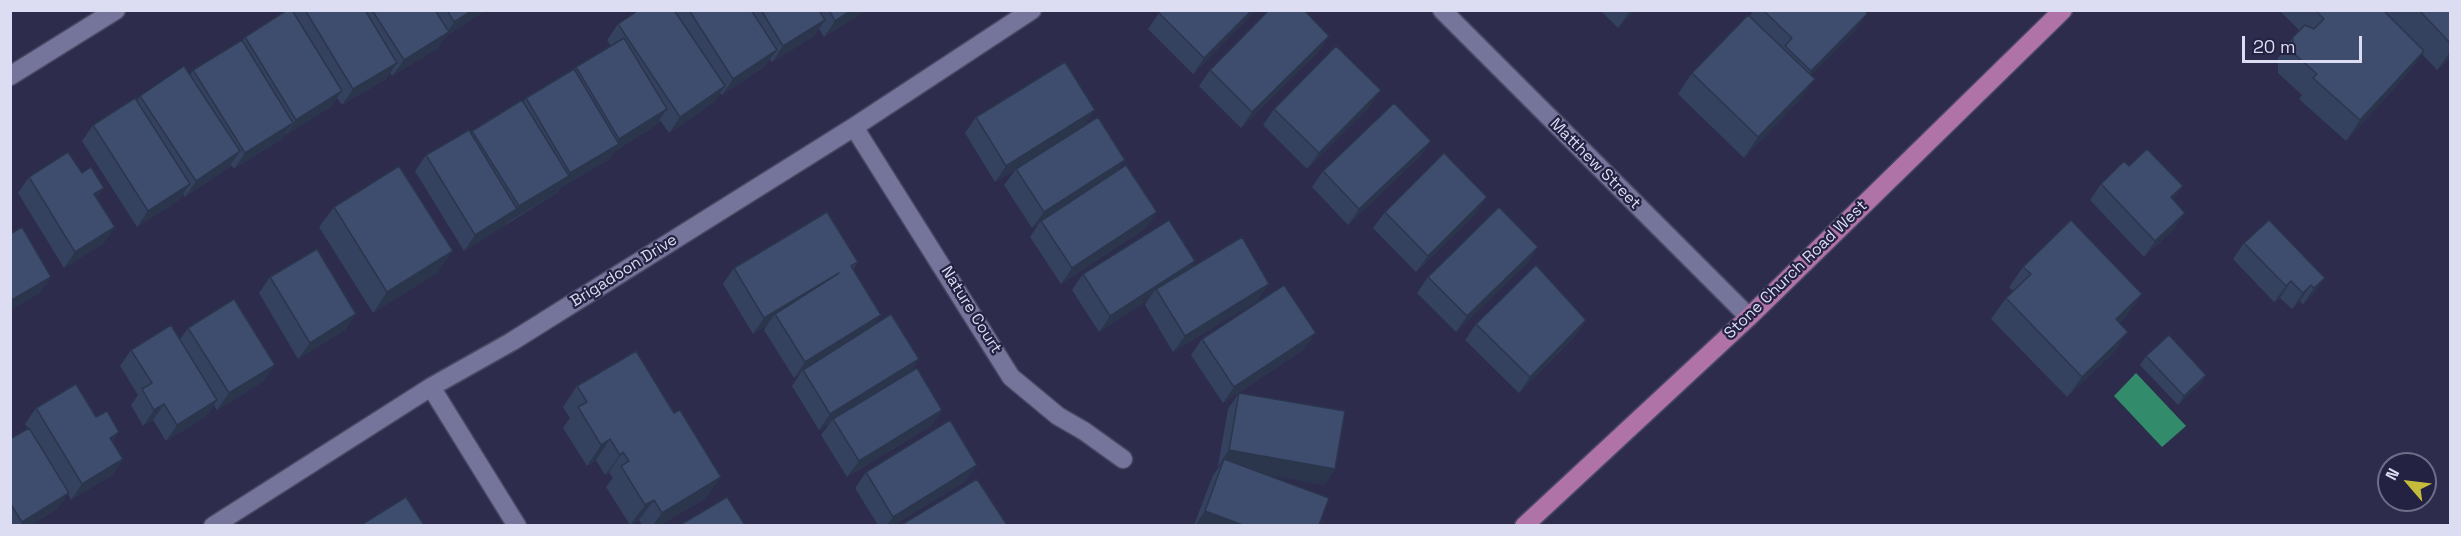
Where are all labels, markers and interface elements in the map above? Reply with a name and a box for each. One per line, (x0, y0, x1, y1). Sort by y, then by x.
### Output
scale bar (2245, 24, 2365, 62)
text: 20 m (2253, 35, 2296, 58)
street label: Matthew Street (1546, 115, 1644, 213)
street label: Stone Church Road West (1720, 197, 1872, 343)
street label: Brigadoon Drive (567, 231, 681, 311)
street label: Nature Court (937, 263, 1005, 357)
north arrow (2377, 452, 2437, 512)
text: N (2381, 465, 2404, 484)

